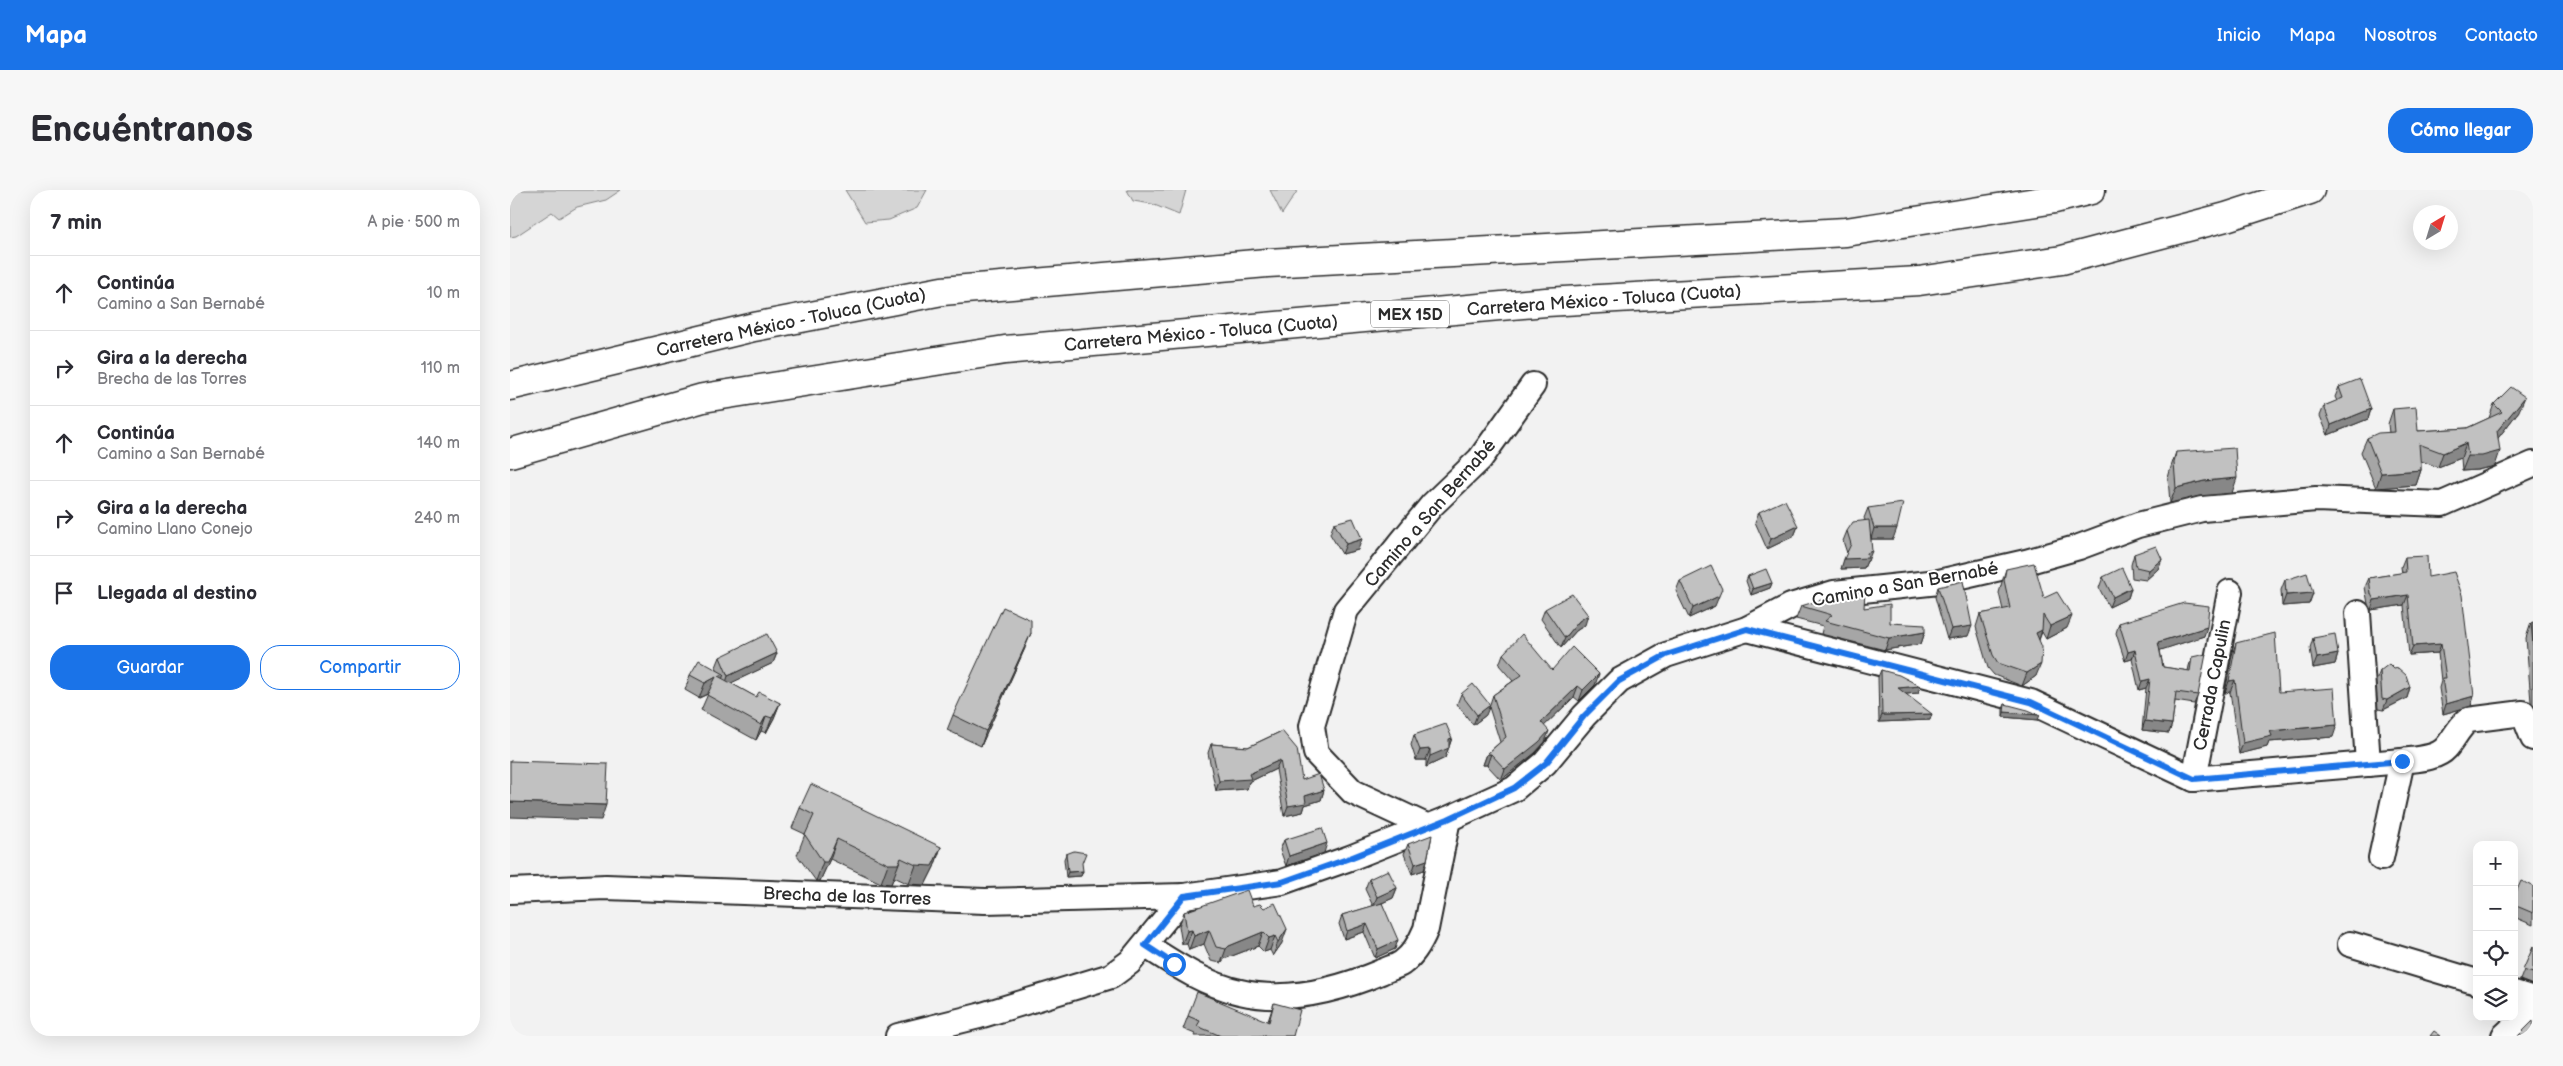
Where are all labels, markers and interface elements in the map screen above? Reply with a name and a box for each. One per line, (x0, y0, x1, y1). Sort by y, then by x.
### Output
text: Mapa (25, 21, 87, 50)
text: Inicio (2217, 25, 2261, 46)
text: Mapa (2289, 25, 2335, 46)
text: Nosotros (2363, 25, 2437, 46)
text: Contacto (2465, 25, 2538, 46)
button: Cómo llegar (2388, 108, 2533, 153)
text: Encuéntranos (30, 109, 253, 152)
north arrow (2413, 205, 2458, 250)
text: 7 min (50, 210, 102, 235)
text: A pie · 500 m (367, 213, 460, 232)
text: Continúa (97, 272, 175, 295)
icon: ahead (50, 279, 78, 307)
street label: Carretera México - Toluca (Cuota) (1466, 280, 1742, 321)
text: 10 m (427, 284, 460, 303)
street label: Carretera México - Toluca (Cuota) (654, 284, 928, 361)
text: Camino a San Bernabé (97, 295, 265, 314)
road number: MEX 15D (1371, 300, 1449, 328)
street label: Carretera México - Toluca (Cuota) (1063, 311, 1339, 356)
text: Gira a la derecha (97, 347, 247, 370)
icon: right (50, 354, 78, 382)
text: 110 m (421, 359, 460, 378)
text: Brecha de las Torres (97, 370, 247, 389)
text: Continúa (97, 422, 175, 445)
icon: ahead (50, 429, 78, 457)
text: 140 m (417, 434, 460, 453)
street label: Camino a San Bernabé (1360, 435, 1500, 592)
text: Camino a San Bernabé (97, 445, 265, 464)
text: Gira a la derecha (97, 497, 247, 520)
icon: right (50, 504, 78, 532)
text: 240 m (414, 509, 460, 528)
text: Camino Llano Conejo (97, 520, 253, 539)
street label: Camino a San Bernabé (1810, 558, 2000, 611)
icon: arrive (50, 579, 78, 607)
text: Llegada al destino (97, 582, 257, 605)
street label: Cerrada Capulin (2189, 618, 2236, 753)
button: Guardar (50, 645, 250, 690)
button: Compartir (260, 645, 460, 690)
route end (2391, 750, 2414, 773)
map controls (2473, 841, 2518, 1021)
button: + (2473, 841, 2518, 886)
street label: Brecha de las Torres (763, 883, 932, 910)
button: − (2473, 886, 2518, 931)
button: locate (2473, 931, 2518, 976)
route start (1163, 953, 1186, 976)
button: layers (2473, 976, 2518, 1021)

